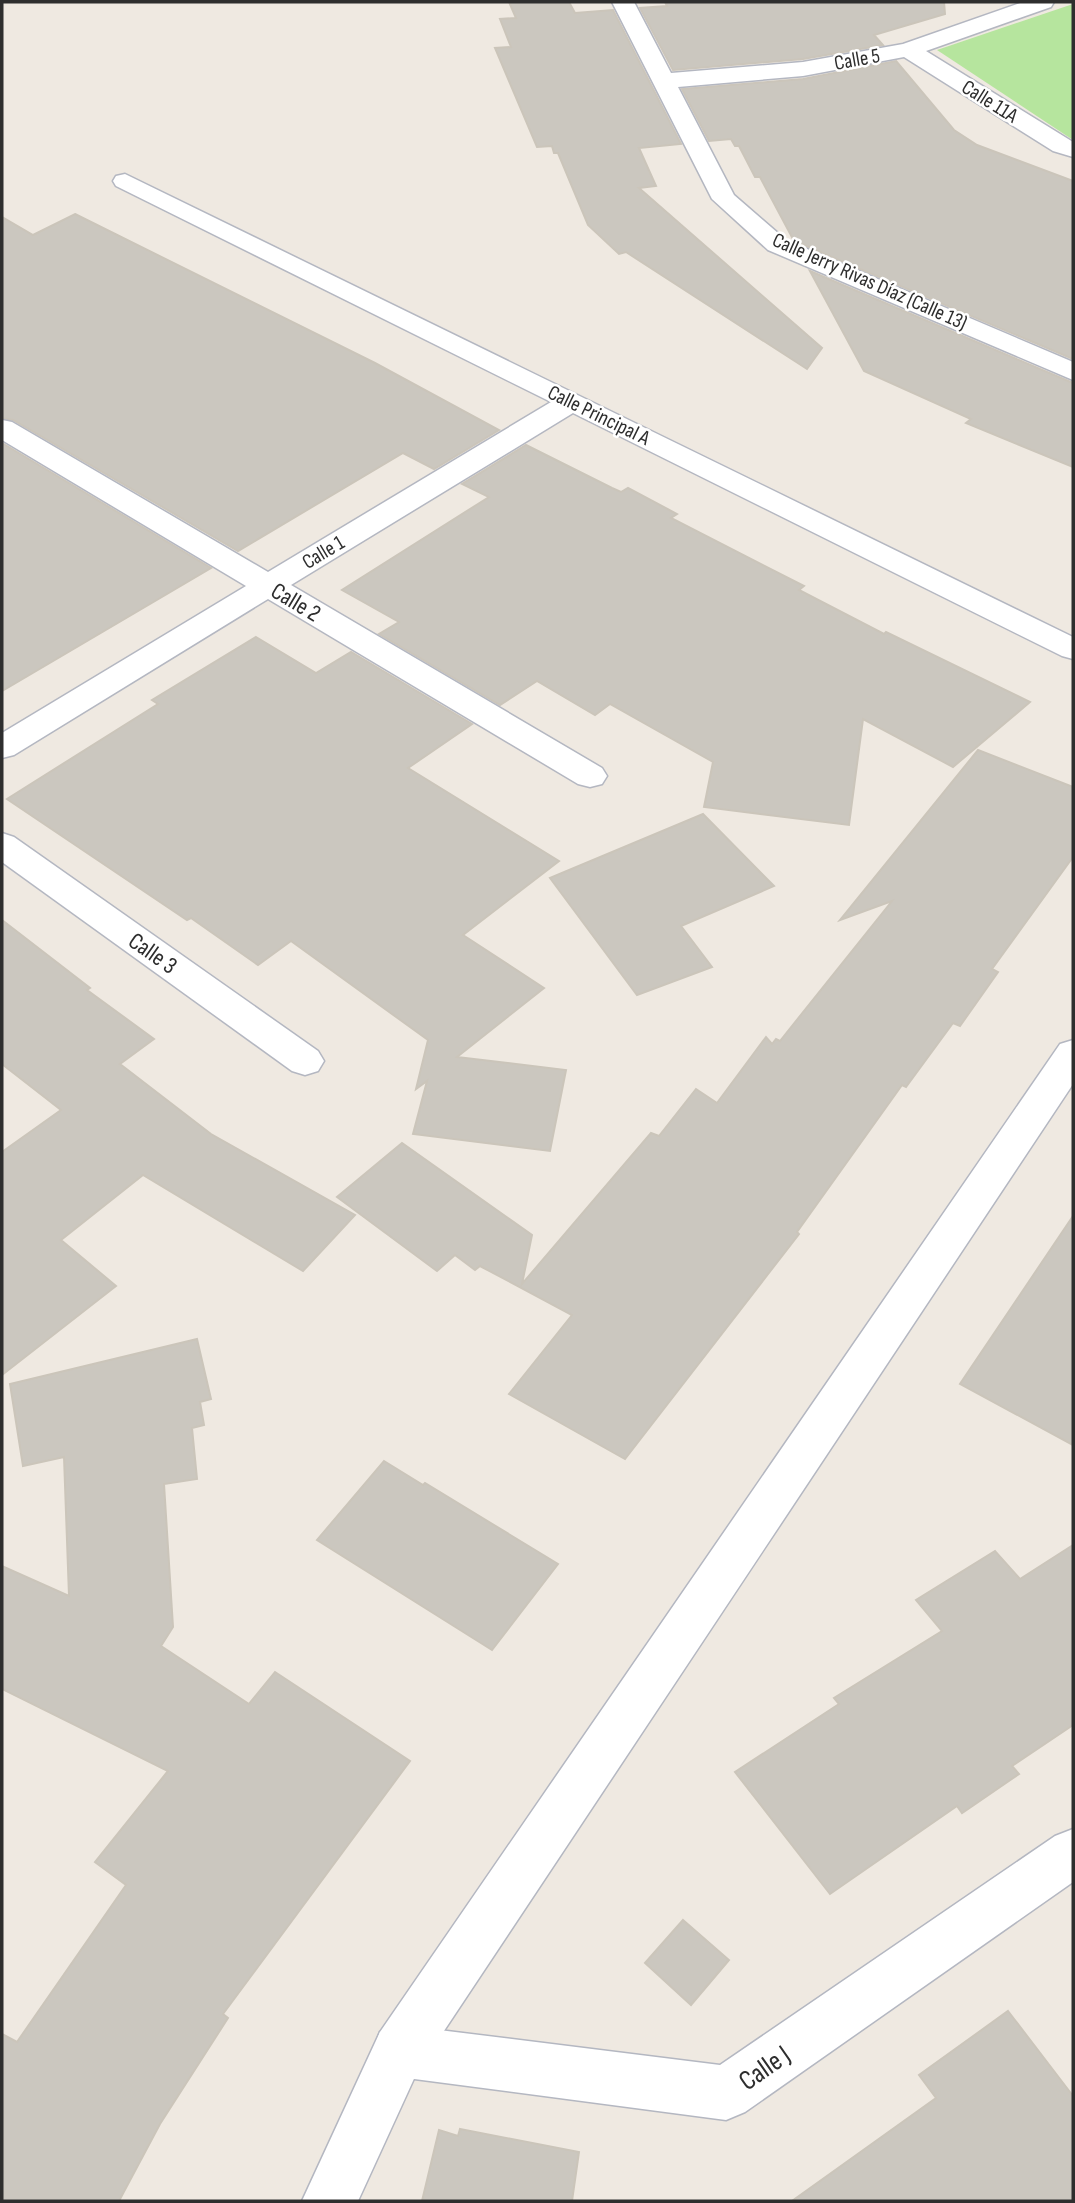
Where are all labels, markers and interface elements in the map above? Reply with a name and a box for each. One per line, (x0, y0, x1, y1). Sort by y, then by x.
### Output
street label: Calle 5 (832, 43, 882, 76)
street label: Calle 11A (957, 75, 1023, 129)
street label: Calle Jerry Rivas Díaz (Calle 13) (769, 227, 971, 336)
street label: Calle Principal A (544, 380, 655, 451)
street label: Calle 1 (298, 530, 349, 575)
street label: Calle 2 (266, 576, 326, 628)
street label: Calle 3 (123, 926, 183, 980)
street label: Calle J (733, 2039, 797, 2098)

